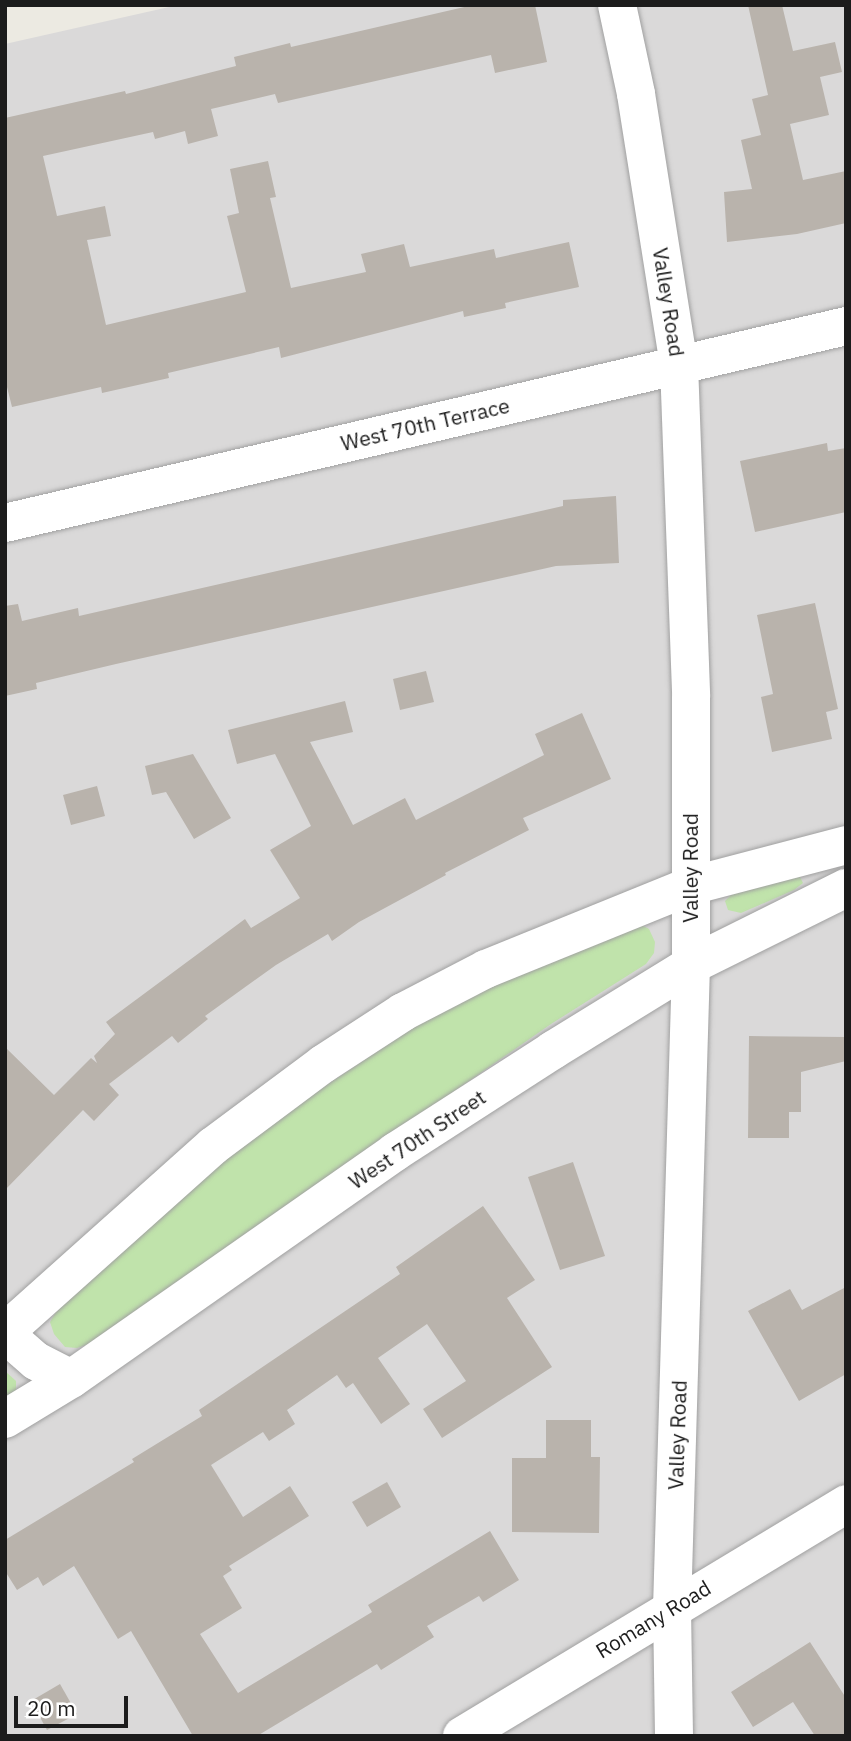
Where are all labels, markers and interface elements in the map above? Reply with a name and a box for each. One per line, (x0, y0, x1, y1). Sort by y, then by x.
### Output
street label: Valley Road (648, 246, 690, 358)
street label: West 70th Terrace (338, 392, 512, 456)
street label: Valley Road (677, 813, 703, 923)
street label: West 70th Street (344, 1084, 490, 1194)
street label: Valley Road (662, 1380, 692, 1490)
street label: Romany Road (591, 1575, 715, 1663)
scale bar (18, 1682, 131, 1726)
text: 20 m (27, 1694, 76, 1722)

